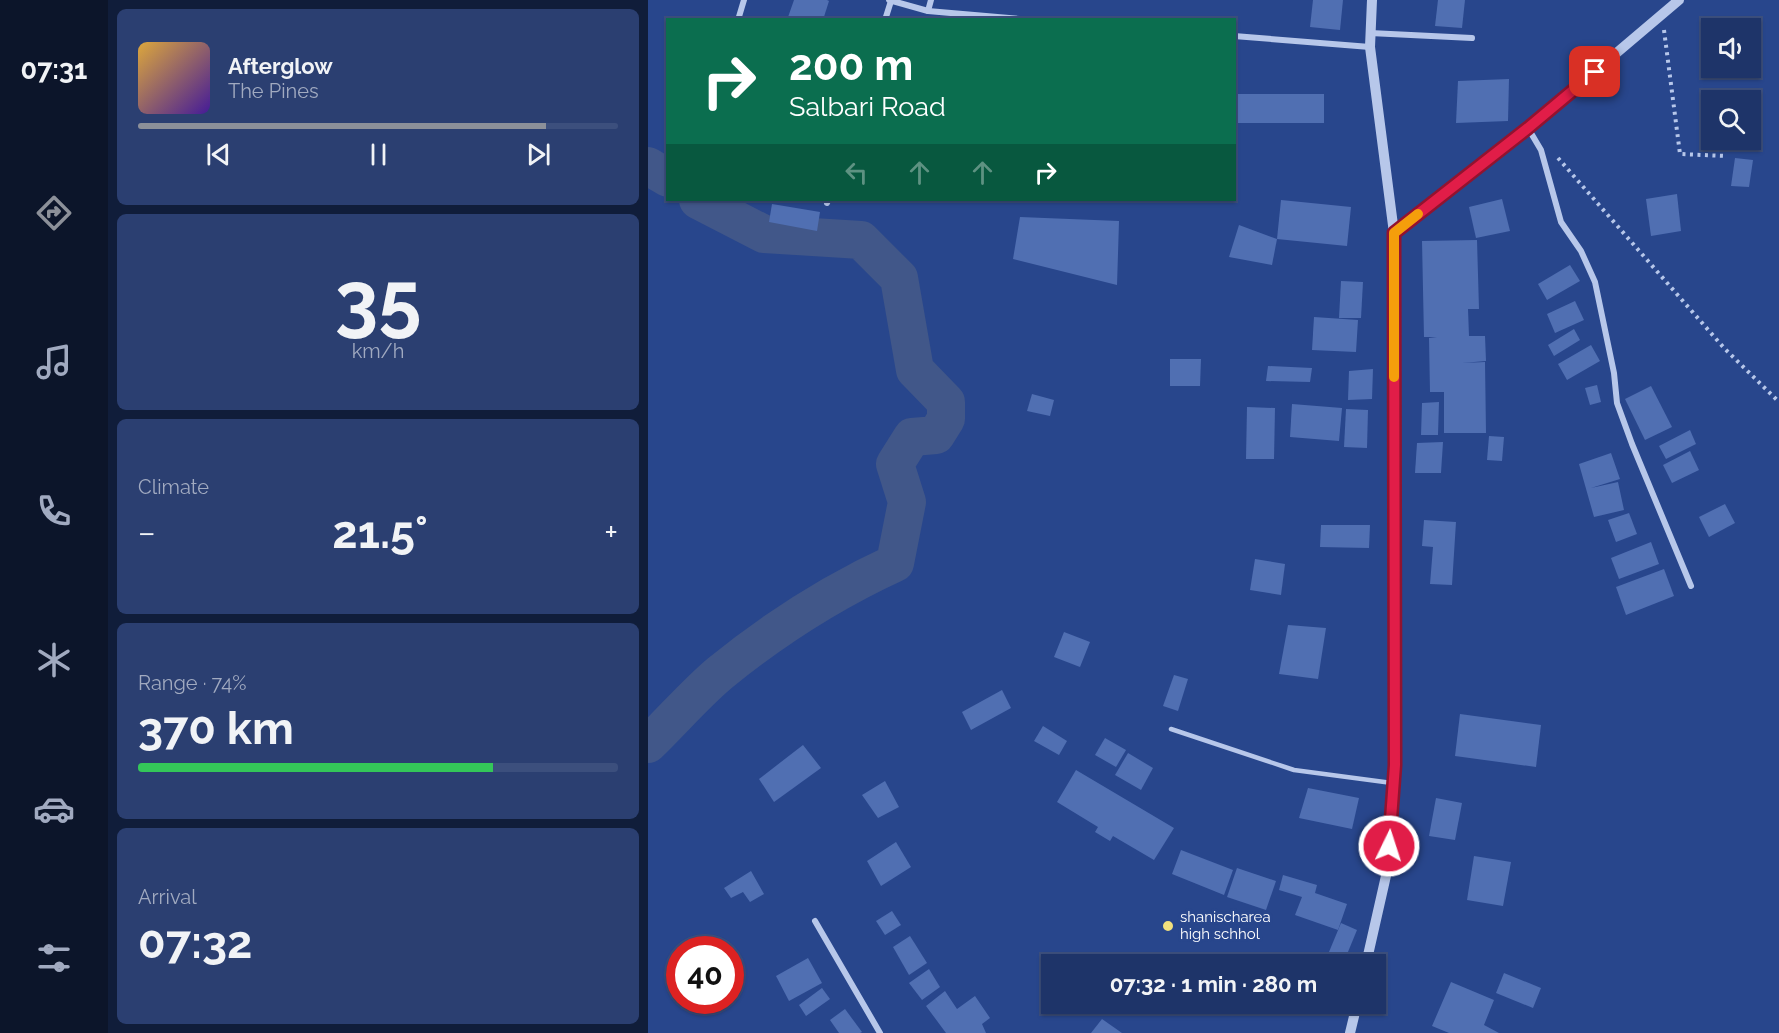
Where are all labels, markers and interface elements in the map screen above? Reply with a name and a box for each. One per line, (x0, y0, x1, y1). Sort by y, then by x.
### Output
map controls (1701, 18, 1761, 150)
button: sound (1701, 18, 1761, 78)
text: 200 m (789, 41, 913, 90)
icon: right (690, 42, 768, 120)
pin (1569, 46, 1620, 97)
text: Afterglow (228, 53, 333, 79)
text: 07:31 (21, 54, 87, 85)
icon: arrive (1578, 55, 1611, 88)
text: The Pines (228, 79, 319, 103)
button: search (1701, 90, 1761, 150)
text: Salbari Road (789, 91, 946, 122)
icon: previous (202, 138, 235, 171)
icon: pause (362, 138, 395, 171)
icon: next (522, 138, 555, 171)
icon: left (840, 156, 873, 189)
icon: ahead (903, 156, 936, 189)
icon: ahead (966, 156, 999, 189)
icon: right (1029, 156, 1062, 189)
icon: directions (33, 192, 75, 234)
text: 35 (335, 254, 421, 345)
text: km/h (352, 339, 404, 363)
icon: music (33, 341, 75, 383)
text: Climate (138, 475, 209, 499)
icon: phone (33, 490, 75, 532)
text: 21.5° (332, 506, 428, 559)
text: − (138, 513, 156, 552)
text: + (604, 513, 618, 552)
icon: climate (33, 639, 75, 681)
text: Range · 74% (138, 671, 246, 695)
text: 370 km (138, 702, 294, 755)
icon: car (33, 788, 75, 830)
position arrow (1357, 814, 1421, 878)
text: Arrival (138, 885, 197, 909)
place label: shanischarea high schhol (1180, 908, 1271, 943)
text: 07:32 (138, 916, 252, 969)
marker: shanischarea high schhol (1161, 919, 1175, 933)
speed limit sign: 40 (666, 936, 744, 1014)
icon: filters (33, 937, 75, 979)
text: 07:32 · 1 min · 280 m (1110, 971, 1317, 997)

